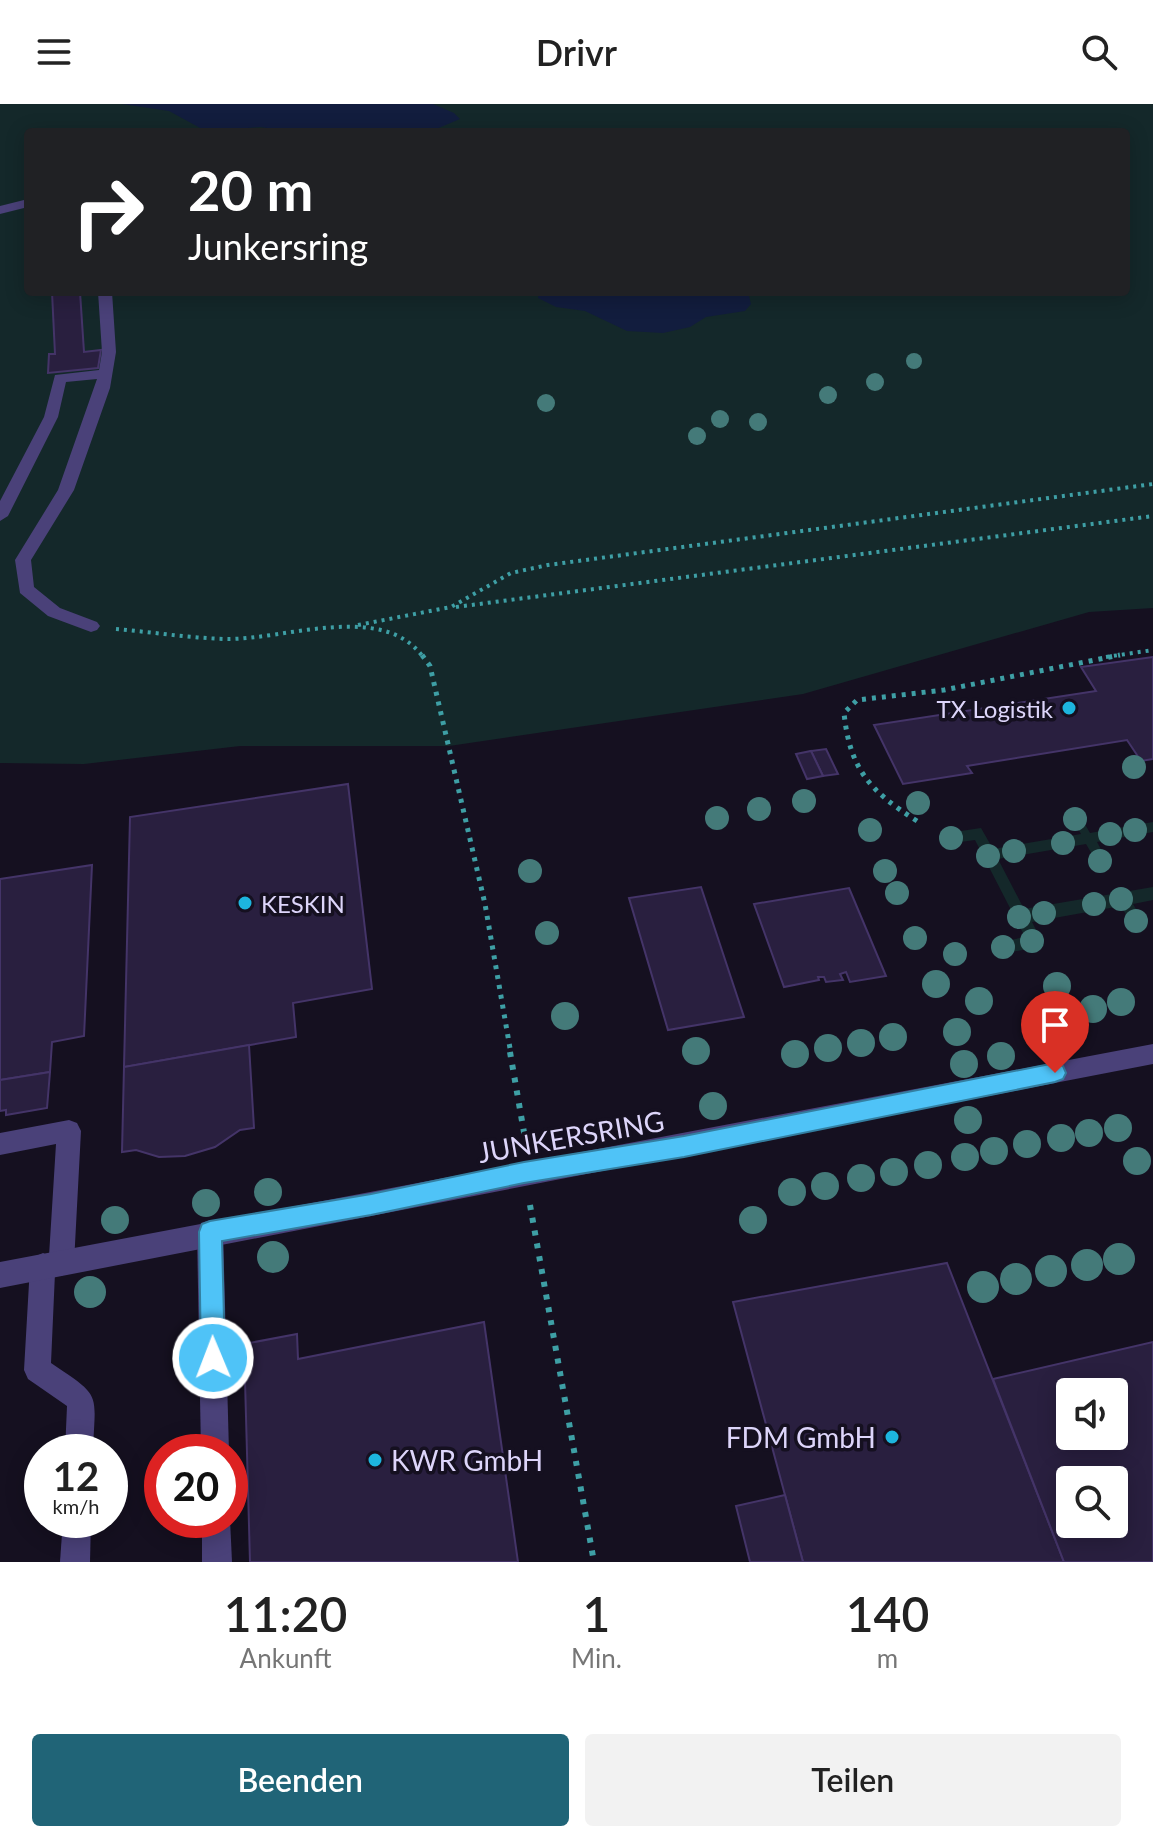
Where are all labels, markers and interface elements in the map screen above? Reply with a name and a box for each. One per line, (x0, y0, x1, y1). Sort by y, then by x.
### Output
icon: menu (32, 30, 76, 74)
text: Drivr (536, 30, 617, 74)
icon: search (1077, 30, 1121, 74)
text: 20 m (188, 156, 313, 223)
icon: right (56, 160, 160, 264)
text: Junkersring (188, 224, 368, 268)
place label: TX Logistik (937, 694, 1054, 723)
marker: TX Logistik (1060, 699, 1078, 717)
place label: KESKIN (261, 889, 345, 918)
marker: KESKIN (236, 894, 254, 912)
pin (1021, 991, 1089, 1073)
icon: arrive (1033, 1003, 1077, 1047)
street label: JUNKERSRING (475, 1103, 667, 1169)
position arrow (171, 1316, 255, 1400)
map controls (1056, 1378, 1128, 1538)
button: sound (1056, 1378, 1128, 1450)
place label: FDM GmbH (726, 1420, 876, 1454)
marker: FDM GmbH (883, 1428, 901, 1446)
speed limit sign: 20 (144, 1434, 248, 1538)
place label: KWR GmbH (391, 1443, 543, 1477)
marker: KWR GmbH (366, 1451, 384, 1469)
text: 12 (53, 1452, 99, 1500)
button: search (1056, 1466, 1128, 1538)
text: km/h (53, 1494, 99, 1518)
text: 11:20 (224, 1585, 347, 1642)
text: 1 (583, 1585, 610, 1642)
text: 140 (846, 1585, 929, 1642)
text: Ankunft (240, 1642, 331, 1674)
text: Min. (571, 1642, 622, 1674)
text: m (877, 1642, 898, 1674)
button: Beenden (32, 1734, 569, 1826)
button: Teilen (585, 1734, 1121, 1826)

